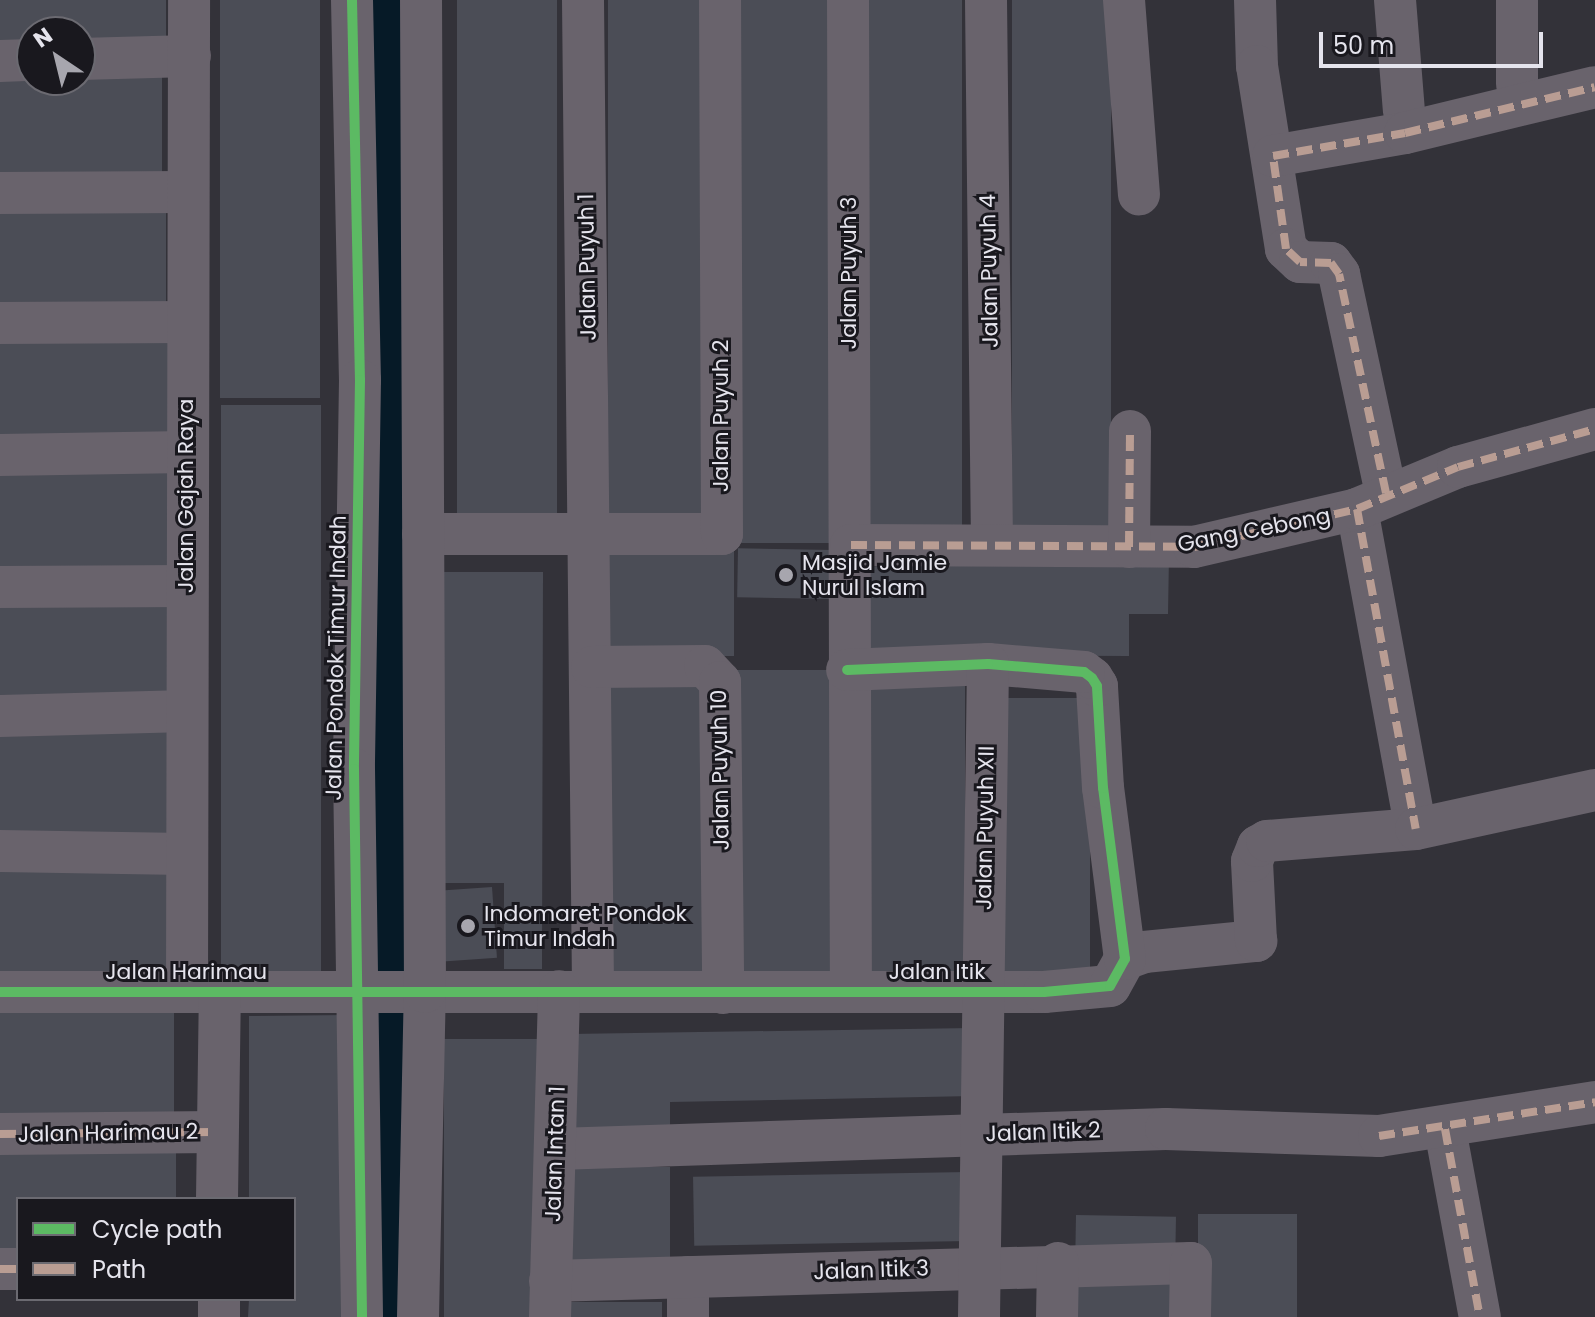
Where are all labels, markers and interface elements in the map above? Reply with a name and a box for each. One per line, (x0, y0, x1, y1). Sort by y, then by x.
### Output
north arrow (16, 16, 96, 96)
scale bar (1323, 16, 1547, 66)
text: N (27, 20, 59, 55)
text: 50 m (1333, 29, 1394, 62)
street label: Jalan Puyuh 1 (573, 193, 601, 341)
street label: Jalan Puyuh 4 (974, 194, 1004, 348)
street label: Jalan Puyuh 3 (836, 197, 862, 349)
street label: Jalan Puyuh 2 (708, 340, 734, 492)
street label: Jalan Gajah Raya (173, 399, 199, 593)
street label: Gang Cebong (1175, 502, 1333, 558)
street label: Jalan Pondok Timur Indah (320, 515, 352, 801)
place label: Masjid Jamie Nurul Islam (802, 549, 947, 600)
marker: Masjid Jamie Nurul Islam (777, 566, 795, 584)
street label: Jalan Puyuh 10 (705, 689, 735, 851)
street label: Jalan Puyuh XII (970, 746, 1000, 910)
place label: Indomaret Pondok Timur Indah (484, 900, 687, 952)
marker: Indomaret Pondok Timur Indah (459, 917, 477, 935)
street label: Jalan Harimau (105, 959, 267, 985)
street label: Jalan Itik (889, 959, 985, 985)
street label: Jalan Intan 1 (539, 1086, 571, 1222)
street label: Jalan Itik 2 (985, 1117, 1101, 1147)
street label: Jalan Harimau 2 (17, 1118, 199, 1148)
legend (16, 1197, 296, 1301)
text: Cycle path (92, 1213, 222, 1246)
text: Path (92, 1253, 146, 1286)
street label: Jalan Itik 3 (813, 1255, 929, 1285)

